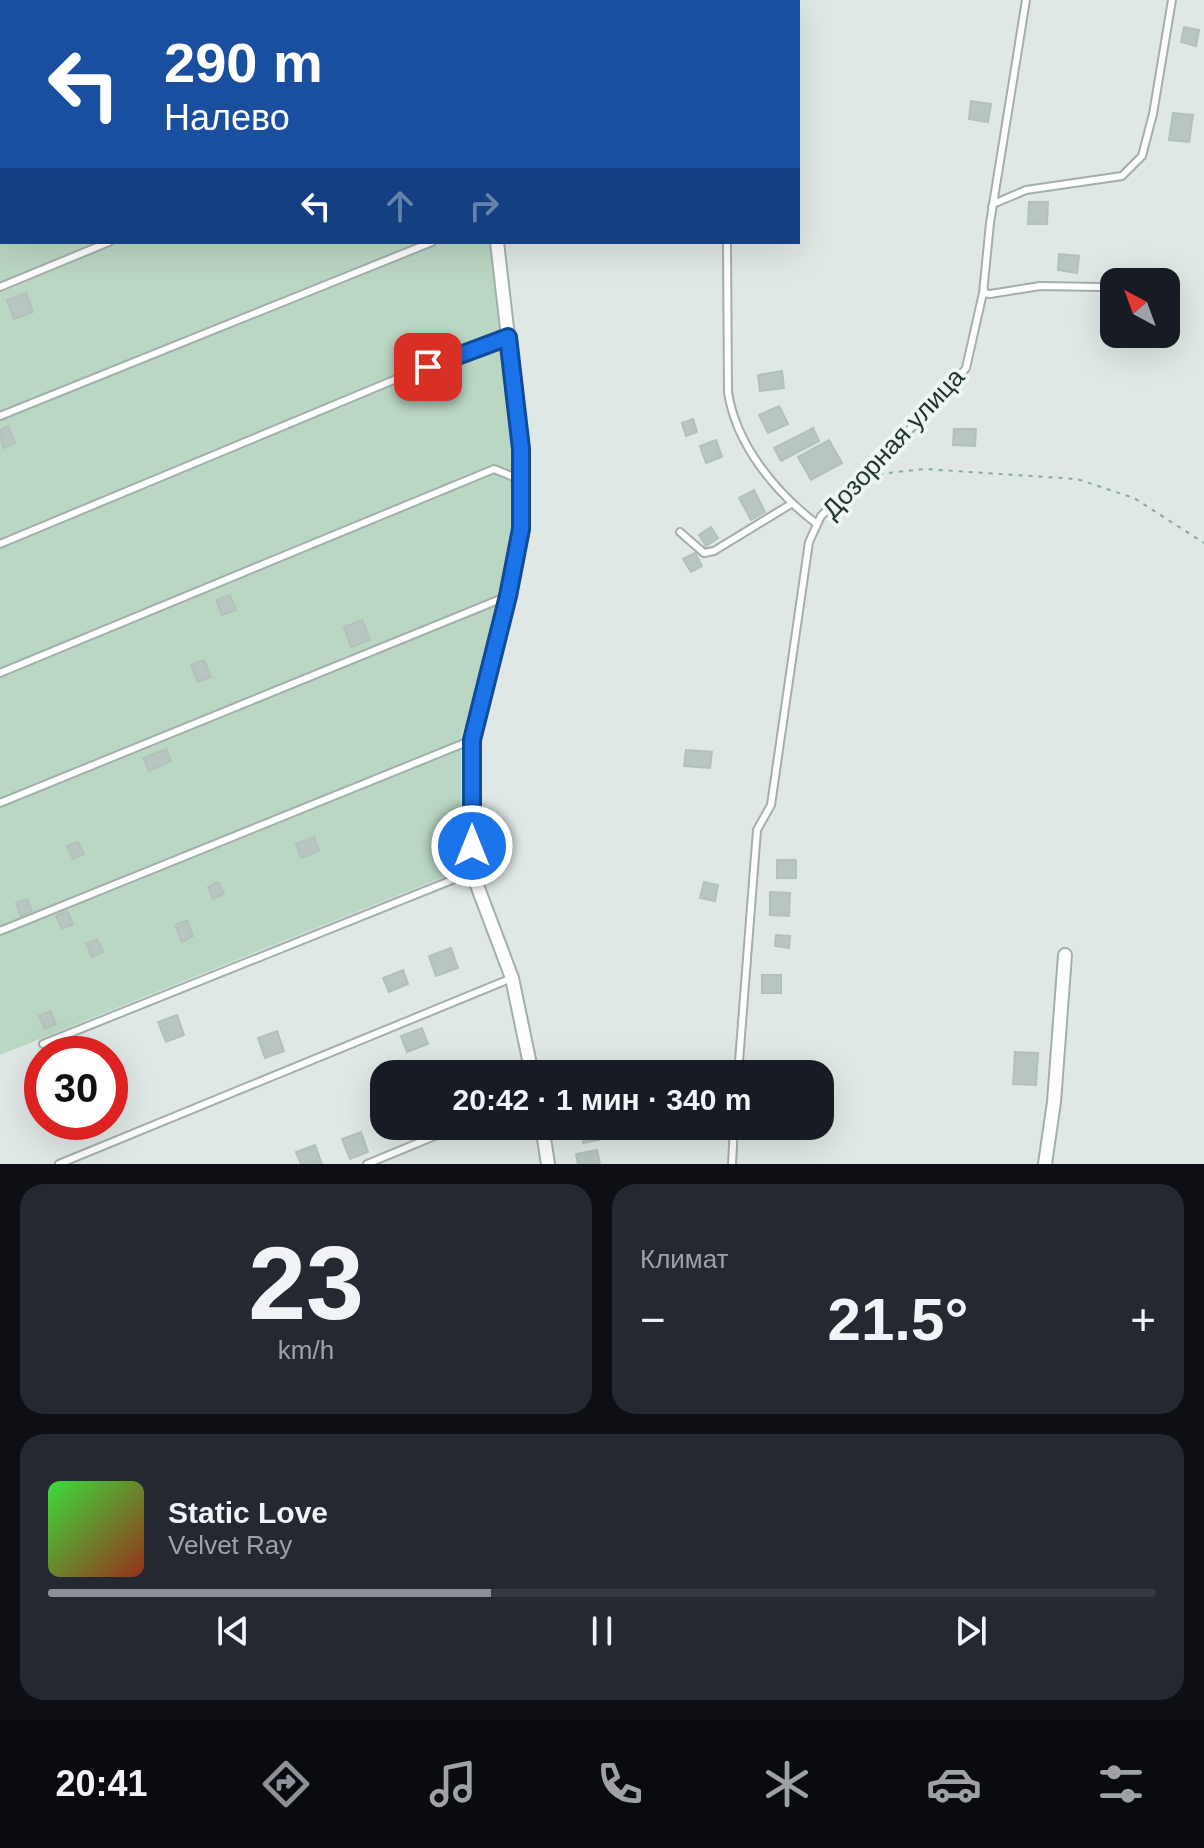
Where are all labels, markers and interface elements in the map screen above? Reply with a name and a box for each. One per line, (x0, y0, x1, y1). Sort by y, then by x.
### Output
text: 290 m (164, 31, 323, 94)
icon: left (32, 32, 136, 136)
text: Налево (164, 97, 290, 138)
icon: left (294, 184, 338, 228)
icon: ahead (378, 184, 422, 228)
icon: right (462, 184, 506, 228)
north arrow (1100, 268, 1180, 348)
map controls (1100, 268, 1180, 348)
pin (394, 333, 462, 401)
icon: arrive (406, 345, 450, 389)
street label: Дозорная улица (816, 361, 971, 524)
position arrow (430, 804, 514, 888)
speed limit sign: 30 (24, 1036, 128, 1140)
text: 20:42 · 1 мин · 340 m (453, 1083, 751, 1116)
text: 23 (248, 1225, 364, 1341)
text: Климат (640, 1244, 729, 1274)
text: 21.5° (828, 1286, 968, 1353)
text: − (640, 1295, 666, 1344)
text: + (1130, 1295, 1156, 1344)
text: km/h (278, 1335, 334, 1365)
text: Static Love (168, 1496, 328, 1529)
text: Velvet Ray (168, 1530, 292, 1560)
icon: previous (211, 1609, 255, 1653)
icon: pause (580, 1609, 624, 1653)
icon: next (949, 1609, 993, 1653)
icon: directions (258, 1756, 314, 1812)
icon: music (425, 1756, 481, 1812)
icon: phone (592, 1756, 648, 1812)
icon: climate (759, 1756, 815, 1812)
icon: car (926, 1756, 982, 1812)
icon: filters (1093, 1756, 1149, 1812)
text: 20:41 (55, 1763, 148, 1804)

